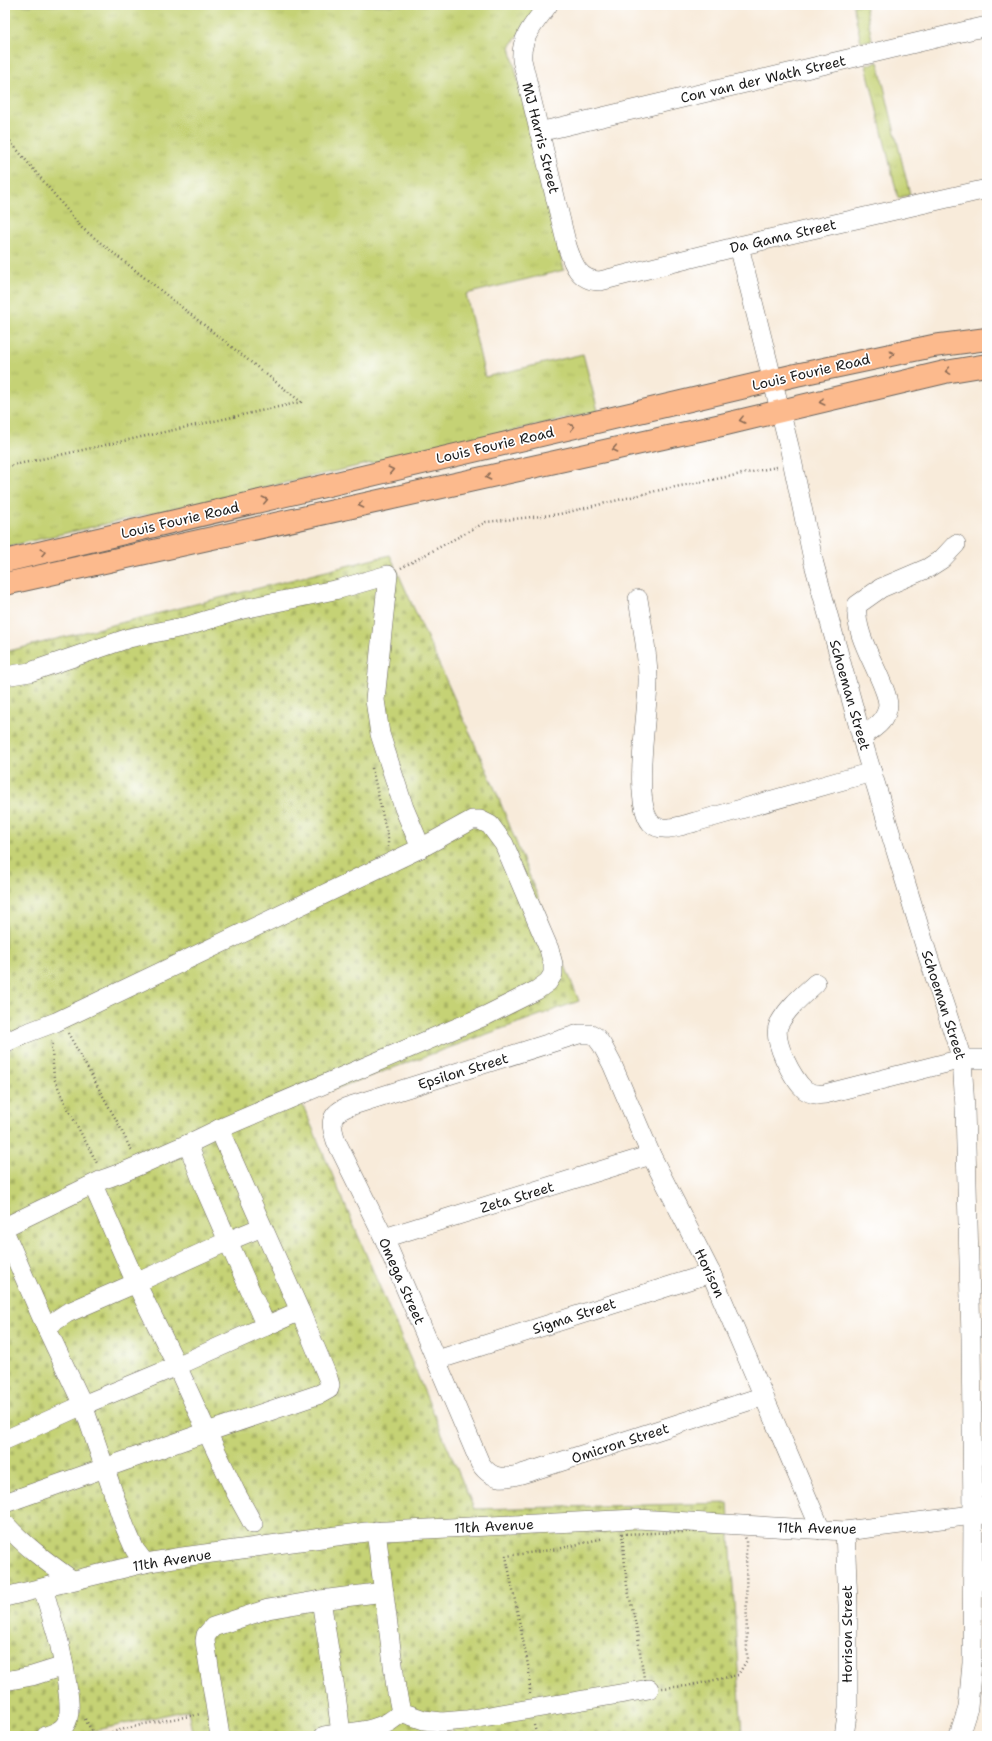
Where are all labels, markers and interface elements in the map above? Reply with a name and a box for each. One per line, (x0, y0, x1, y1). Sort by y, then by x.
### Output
street label: Con van der Wath Street (679, 51, 847, 107)
street label: MJ Harris Street (518, 81, 564, 195)
street label: Da Gama Street (728, 215, 838, 257)
street label: Louis Fourie Road (750, 350, 872, 394)
one-way arrow (889, 350, 895, 359)
one-way arrow (945, 367, 952, 375)
one-way arrow (819, 397, 825, 405)
one-way arrow (738, 416, 745, 424)
street label: Louis Fourie Road (434, 423, 556, 467)
one-way arrow (569, 424, 576, 432)
one-way arrow (612, 444, 618, 452)
one-way arrow (388, 466, 395, 475)
one-way arrow (485, 472, 491, 480)
one-way arrow (262, 496, 268, 504)
street label: Louis Fourie Road (119, 498, 241, 542)
one-way arrow (358, 500, 364, 508)
one-way arrow (40, 549, 46, 557)
street label: Schoeman Street (826, 638, 874, 752)
street label: Schoeman Street (918, 948, 970, 1062)
street label: Epsilon Street (416, 1049, 510, 1093)
street label: Zeta Street (478, 1177, 556, 1217)
street label: Omega Street (375, 1235, 429, 1327)
street label: Horison (691, 1246, 729, 1301)
street label: Sigma Street (530, 1294, 618, 1338)
street label: Omicron Street (569, 1419, 671, 1467)
street label: 11th Avenue (454, 1515, 534, 1537)
street label: 11th Avenue (777, 1518, 857, 1538)
street label: 11th Avenue (131, 1545, 213, 1575)
street label: Horison Street (838, 1585, 856, 1683)

